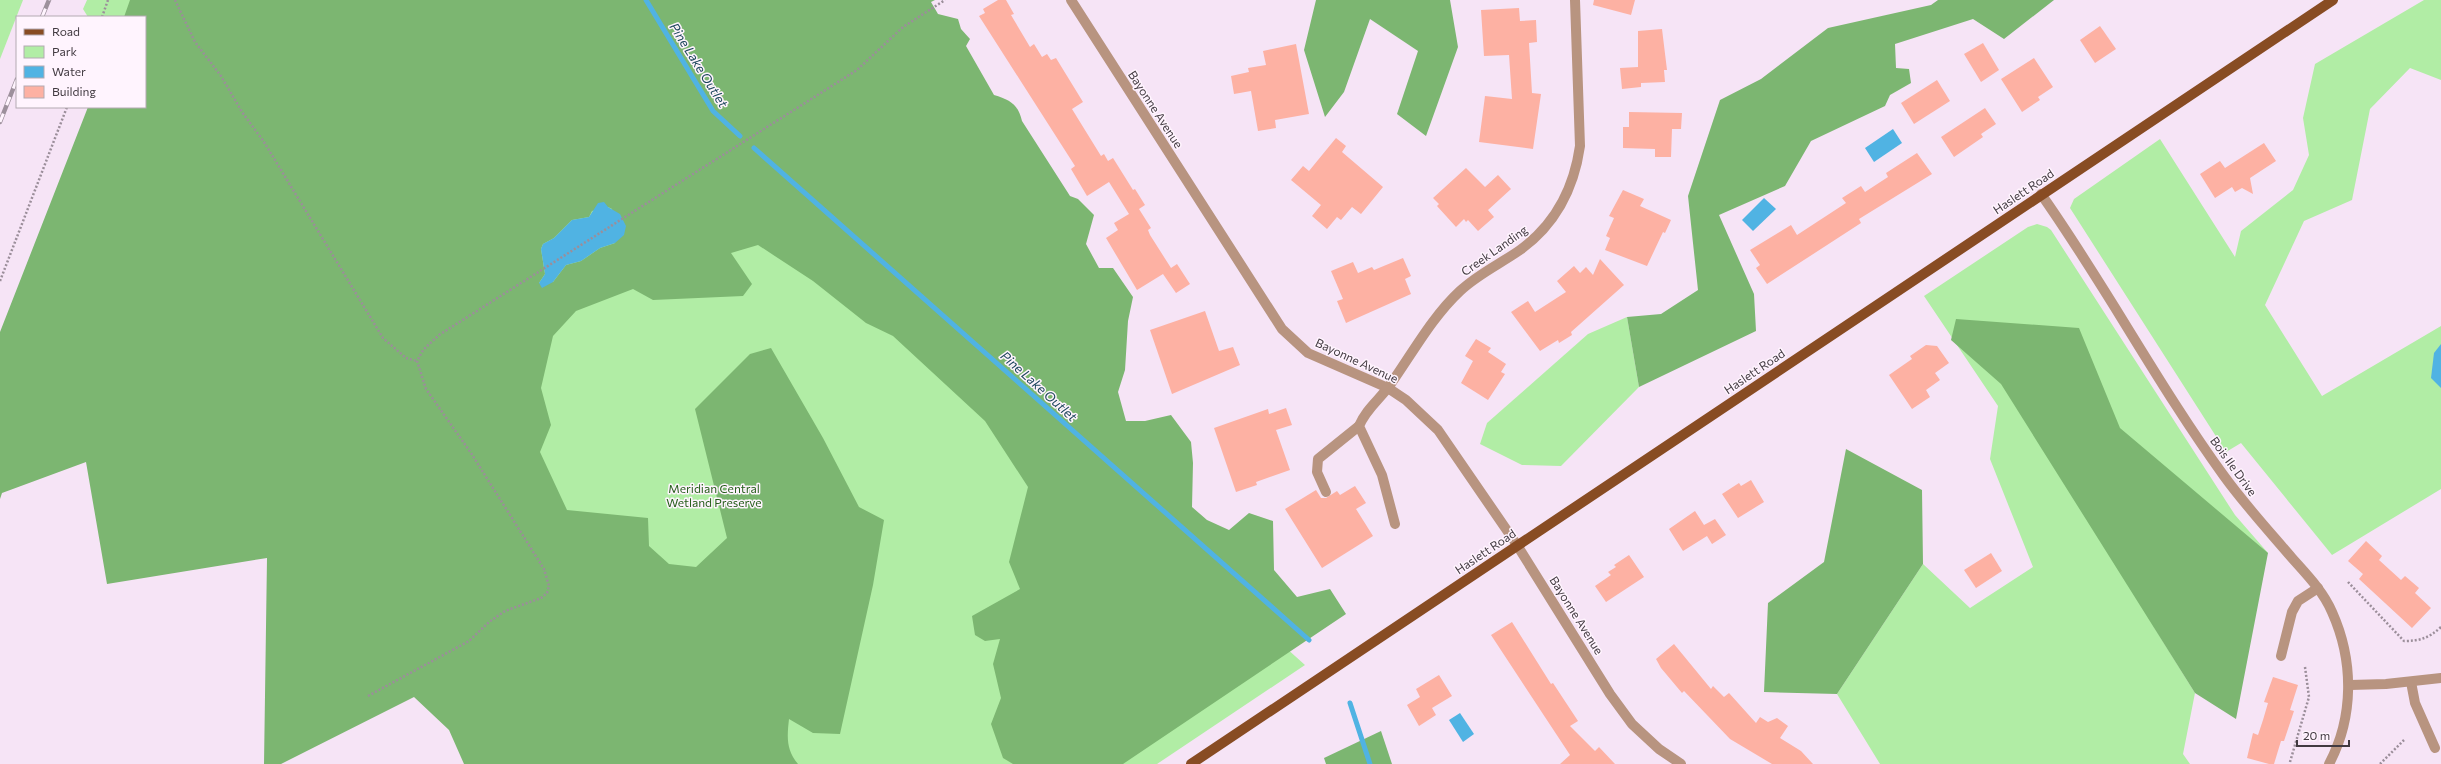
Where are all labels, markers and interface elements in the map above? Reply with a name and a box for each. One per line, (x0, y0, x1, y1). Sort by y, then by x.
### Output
legend (16, 16, 146, 108)
water label: Pine Lake Outlet (666, 20, 732, 111)
text: Road (52, 24, 80, 38)
text: Park (52, 44, 78, 58)
text: Water (52, 64, 86, 78)
street label: Bayonne Avenue (1126, 68, 1186, 150)
text: Building (52, 84, 96, 98)
street label: Haslett Road (1990, 166, 2056, 216)
street label: Creek Landing (1458, 222, 1530, 278)
street label: Bayonne Avenue (1314, 335, 1400, 385)
street label: Haslett Road (1721, 346, 1787, 396)
water label: Pine Lake Outlet (998, 348, 1081, 425)
street label: Bois Ile Drive (2208, 434, 2260, 498)
park label: Meridian Central Wetland Preserve (666, 481, 762, 509)
street label: Haslett Road (1452, 526, 1518, 576)
street label: Bayonne Avenue (1547, 573, 1607, 657)
scale bar (2297, 722, 2349, 748)
text: 20 m (2303, 728, 2330, 742)

